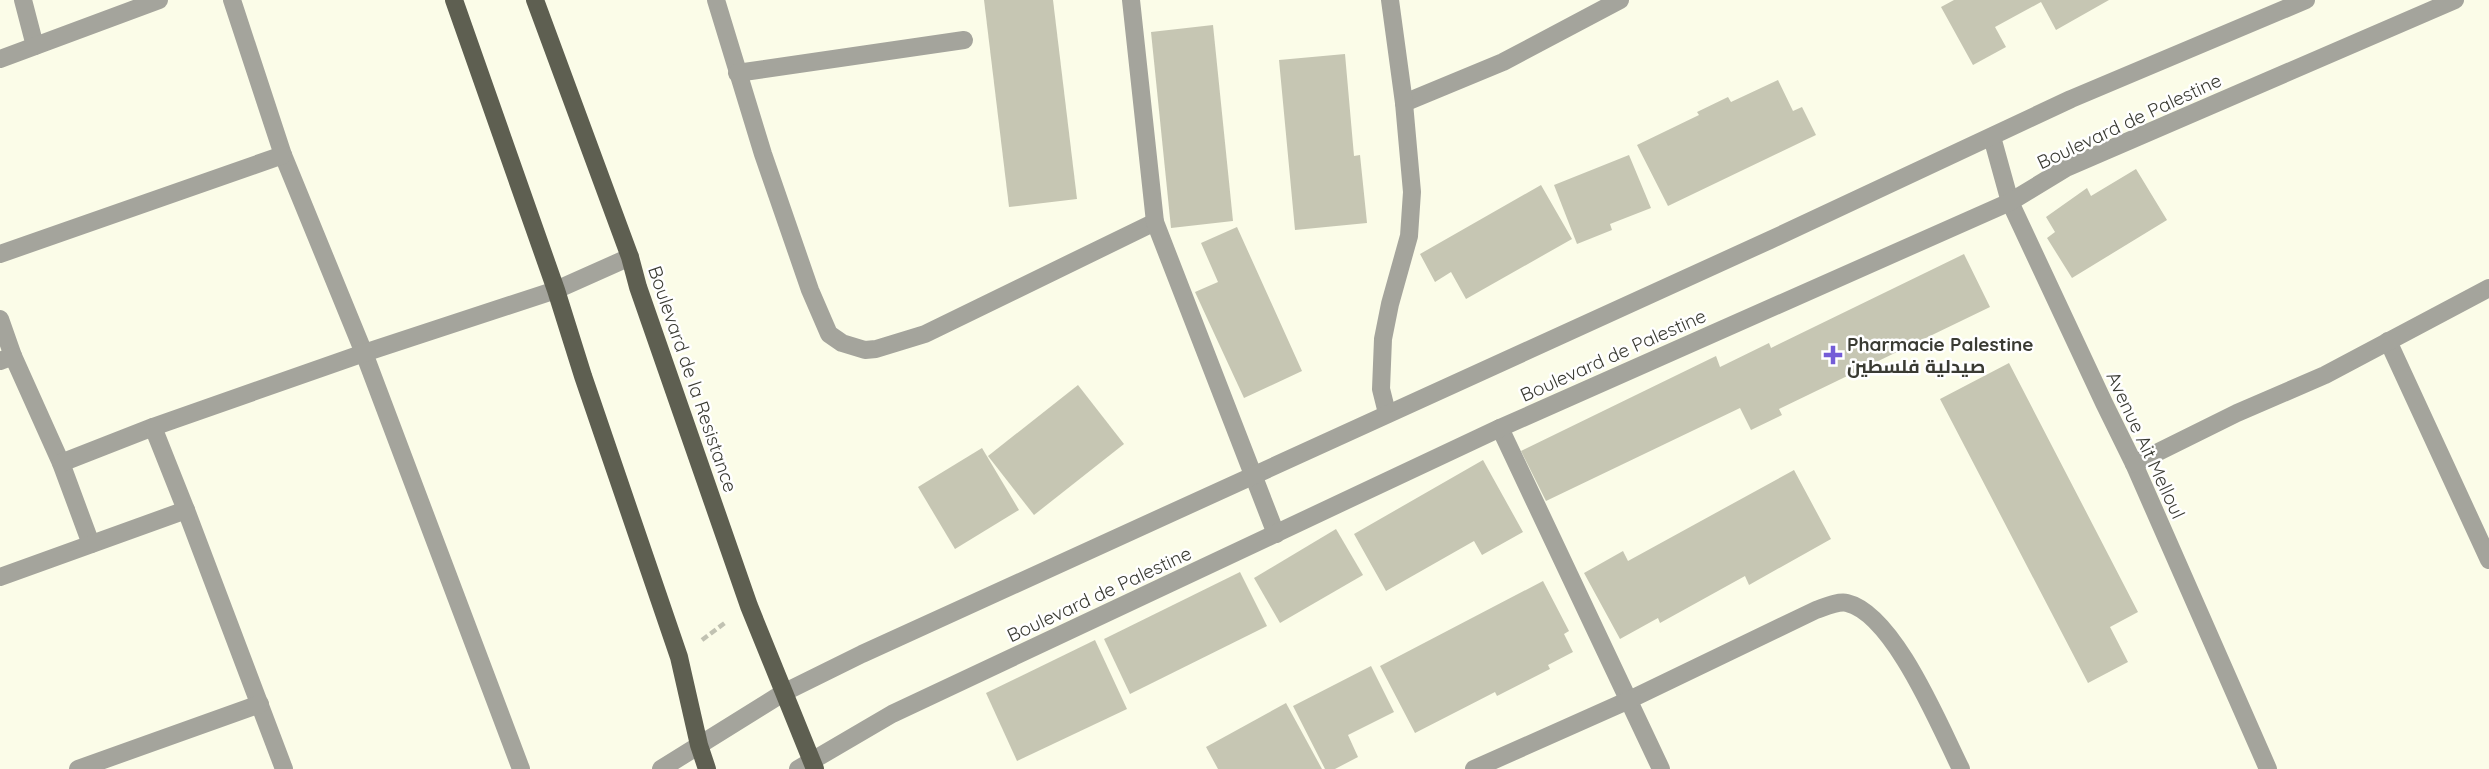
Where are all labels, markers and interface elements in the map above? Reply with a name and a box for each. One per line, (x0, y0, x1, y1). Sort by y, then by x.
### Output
street label: Boulevard de Palestine (2033, 68, 2225, 174)
street label: Boulevard de la Resistance (643, 263, 743, 495)
street label: Boulevard de Palestine (1516, 303, 1710, 407)
place label: Pharmacie Palestine صيدلية فلسطين (1847, 332, 2034, 378)
marker: Pharmacie Palestine صيدلية فلسطين (1825, 347, 1841, 363)
street label: Avenue Ait Melloul (2101, 368, 2191, 522)
street label: Boulevard de Palestine (1003, 541, 1195, 647)

